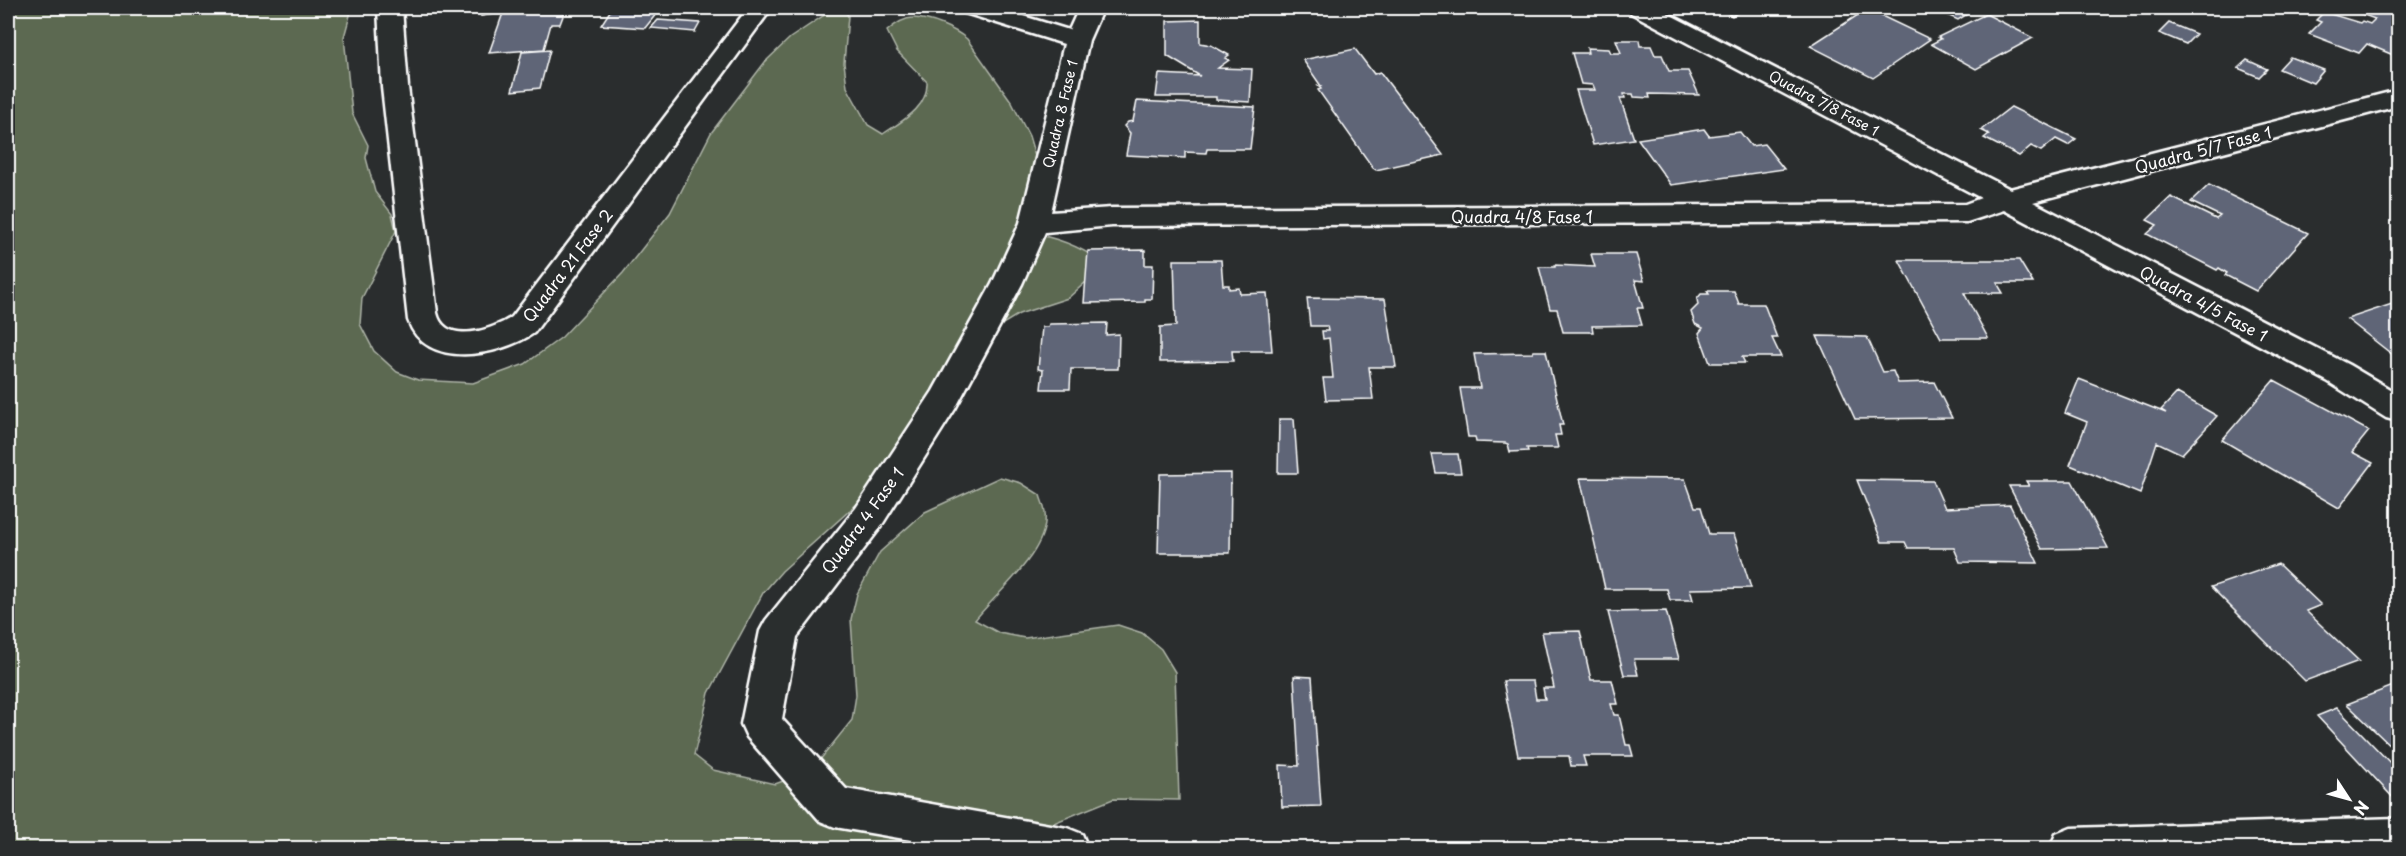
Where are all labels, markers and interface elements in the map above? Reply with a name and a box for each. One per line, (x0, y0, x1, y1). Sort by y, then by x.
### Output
street label: Quadra 8 Fase 1 (1037, 58, 1083, 170)
street label: Quadra 7/8 Fase 1 (1765, 65, 1883, 141)
street label: Quadra 5/7 Fase 1 (2132, 119, 2274, 179)
street label: Quadra 21 Fase 2 (516, 203, 618, 327)
street label: Quadra 4/8 Fase 1 (1451, 204, 1593, 228)
street label: Quadra 4/5 Fase 1 (2136, 259, 2272, 347)
street label: Quadra 4 Fase 1 (815, 462, 909, 578)
north arrow (2319, 769, 2379, 829)
text: N (2349, 796, 2375, 821)

